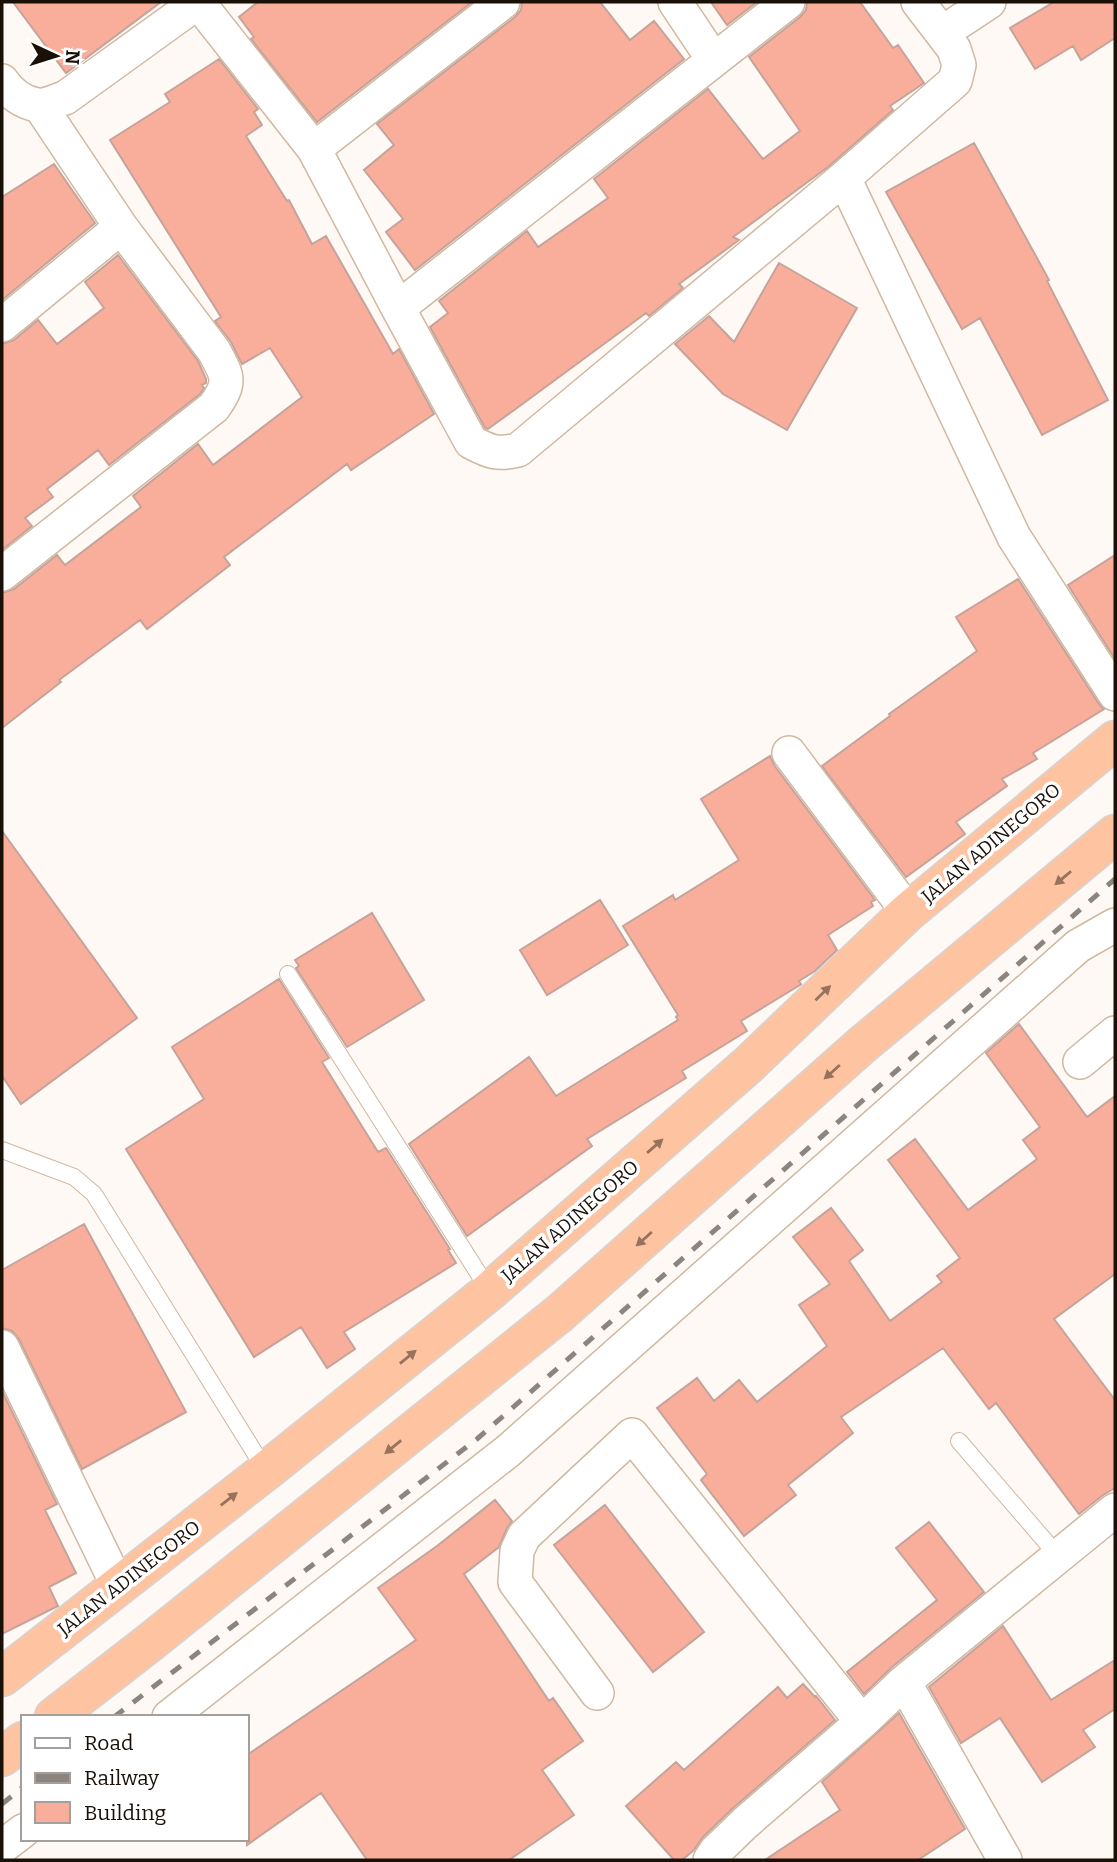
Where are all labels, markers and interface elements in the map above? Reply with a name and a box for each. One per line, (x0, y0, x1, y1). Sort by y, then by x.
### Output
north arrow (21, 21, 91, 91)
text: N (60, 49, 84, 66)
street label: JALAN ADINEGORO (916, 778, 1065, 908)
one-way arrow (1054, 870, 1072, 886)
one-way arrow (814, 986, 831, 1002)
one-way arrow (824, 1063, 841, 1079)
one-way arrow (647, 1139, 664, 1155)
street label: JALAN ADINEGORO (496, 1155, 643, 1287)
one-way arrow (635, 1231, 653, 1247)
one-way arrow (398, 1350, 416, 1365)
one-way arrow (385, 1439, 403, 1454)
one-way arrow (221, 1492, 238, 1507)
street label: JALAN ADINEGORO (52, 1515, 205, 1641)
legend (21, 1715, 248, 1841)
text: Road (84, 1730, 133, 1756)
text: Railway (84, 1765, 160, 1791)
text: Building (84, 1800, 167, 1826)

